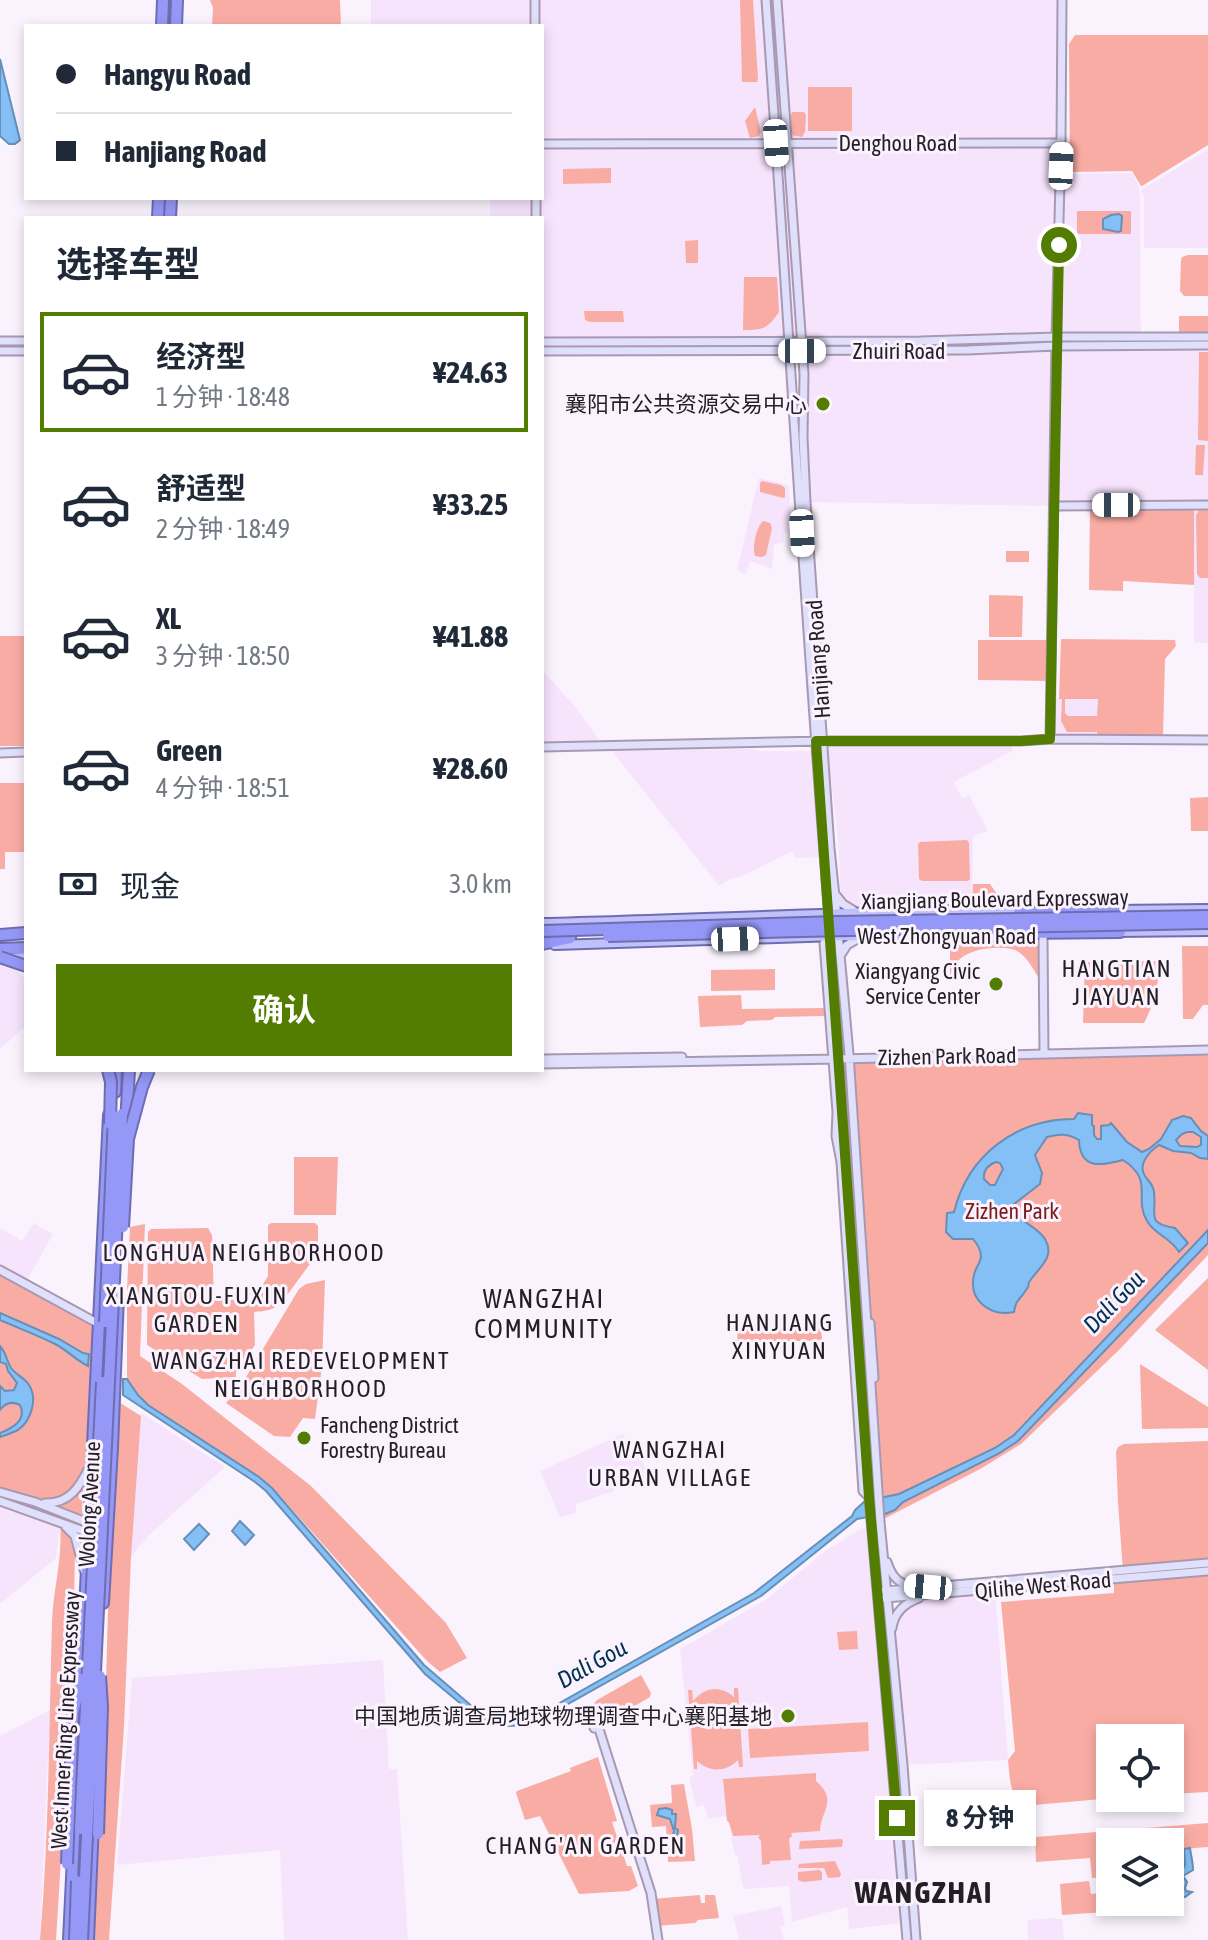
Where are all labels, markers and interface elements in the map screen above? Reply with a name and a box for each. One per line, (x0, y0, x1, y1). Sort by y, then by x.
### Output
text: Hangyu Road (104, 57, 251, 91)
car (762, 118, 790, 168)
street label: Denghou Road (838, 130, 958, 156)
text: Hanjiang Road (104, 134, 267, 168)
car (1048, 142, 1074, 190)
route start (1041, 227, 1077, 263)
text: 选择车型 (56, 243, 200, 285)
icon: car (60, 336, 132, 408)
street label: Zhuiri Road (853, 338, 945, 364)
text: 经济型 (156, 339, 246, 373)
car (778, 339, 826, 363)
text: ¥24.63 (433, 355, 508, 389)
text: 1 分钟 · 18:48 (156, 382, 290, 412)
place label: 襄阳市公共资源交易中心 (565, 391, 807, 417)
marker: 襄阳市公共资源交易中心 (814, 395, 832, 413)
icon: car (60, 468, 132, 540)
text: 舒适型 (156, 471, 246, 505)
text: ¥33.25 (433, 487, 508, 521)
car (1092, 493, 1140, 517)
car (789, 508, 815, 558)
text: 2 分钟 · 18:49 (156, 514, 290, 544)
street label: Hanjiang Road (801, 599, 835, 719)
icon: car (60, 600, 132, 672)
text: XL (156, 601, 181, 635)
text: ¥41.88 (433, 619, 508, 653)
text: 3 分钟 · 18:50 (156, 641, 290, 671)
icon: car (60, 732, 132, 804)
text: Green (156, 733, 222, 767)
text: ¥28.60 (433, 751, 508, 785)
text: 4 分钟 · 18:51 (156, 773, 290, 803)
icon: cash (56, 862, 100, 906)
text: 现金 (120, 869, 180, 903)
text: 3.0 km (449, 869, 512, 899)
street label: Xiangjiang Boulevard Expressway (861, 884, 1129, 914)
street label: West Zhongyuan Road (857, 923, 1037, 949)
car (711, 926, 759, 952)
district label: HANGTIAN JIAYUAN (1061, 955, 1173, 1010)
place label: Xiangyang Civic Service Center (855, 958, 981, 1009)
button: 确认 (56, 964, 512, 1056)
marker: Xiangyang Civic Service Center (987, 975, 1005, 993)
street label: Zizhen Park Road (877, 1042, 1017, 1070)
park label: Zizhen Park (965, 1198, 1059, 1224)
district label: LONGHUA NEIGHBORHOOD (103, 1239, 385, 1266)
water label: Dali Gou (1078, 1265, 1150, 1338)
district label: XIANGTOU-FUXIN GARDEN (106, 1282, 288, 1337)
district label: WANGZHAI COMMUNITY (474, 1284, 614, 1344)
district label: HANJIANG XINYUAN (726, 1309, 834, 1364)
district label: WANGZHAI REDEVELOPMENT NEIGHBORHOOD (152, 1347, 450, 1402)
place label: Fancheng District Forestry Bureau (320, 1412, 459, 1463)
marker: Fancheng District Forestry Bureau (295, 1429, 313, 1447)
district label: WANGZHAI URBAN VILLAGE (588, 1436, 752, 1491)
street label: Wolong Avenue (73, 1441, 105, 1567)
street label: Qilihe West Road (974, 1566, 1112, 1604)
car (903, 1573, 953, 1601)
street label: West Inner Ring Line Expressway (45, 1590, 85, 1850)
water label: Dali Gou (552, 1633, 632, 1694)
place label: 中国地质调查局地球物理调查中心襄阳基地 (354, 1703, 772, 1729)
marker: 中国地质调查局地球物理调查中心襄阳基地 (779, 1707, 797, 1725)
map controls (1096, 1724, 1184, 1916)
button: locate (1096, 1724, 1184, 1812)
callout: 8 分钟 (925, 1790, 1037, 1846)
route end (879, 1800, 915, 1836)
text: 8 分钟 (946, 1803, 1014, 1833)
button: layers (1096, 1828, 1184, 1916)
district label: CHANG'AN GARDEN (486, 1832, 686, 1859)
district label: WANGZHAI (854, 1875, 993, 1909)

